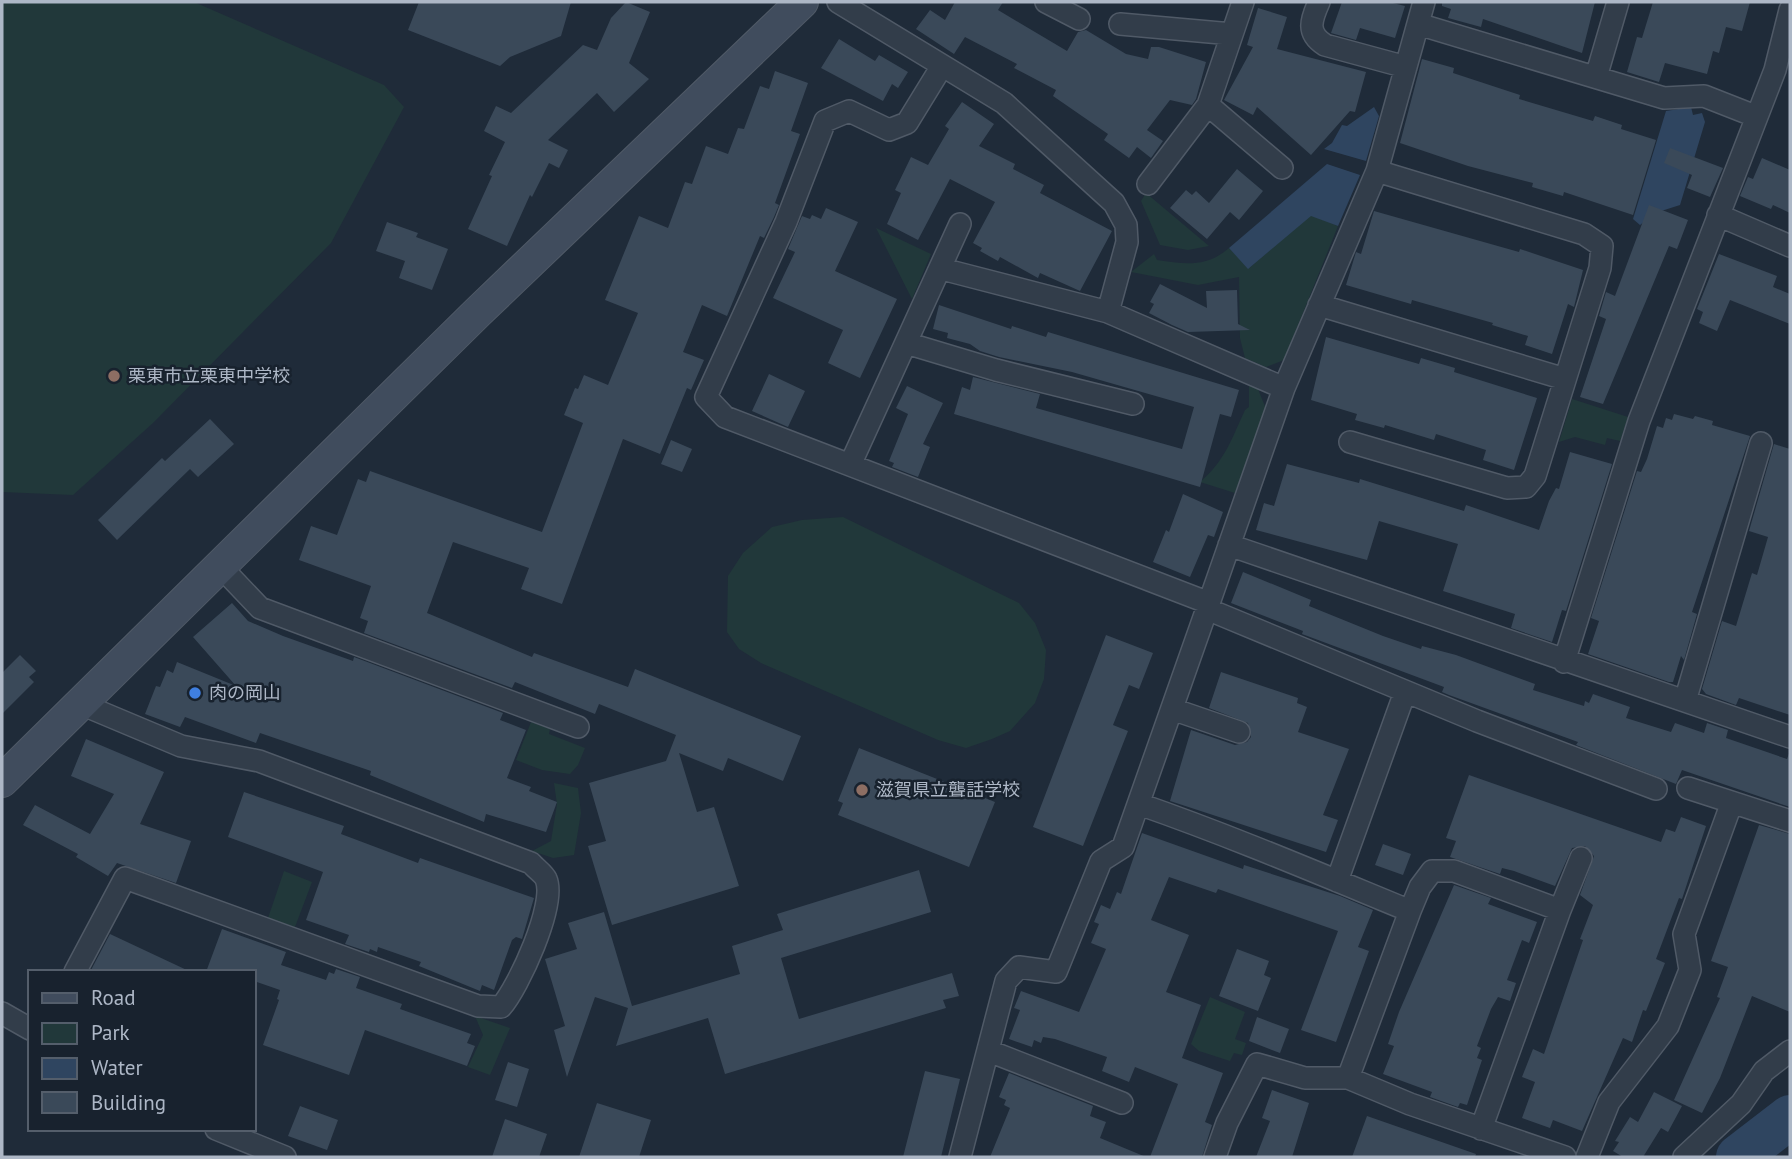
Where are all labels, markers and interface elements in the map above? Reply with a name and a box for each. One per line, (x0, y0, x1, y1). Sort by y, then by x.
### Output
place label: 栗東市立栗東中学校 (128, 364, 290, 387)
marker: 栗東市立栗東中学校 (106, 368, 122, 384)
place label: 肉の岡山 (209, 681, 281, 704)
marker: 肉の岡山 (187, 685, 203, 701)
place label: 滋賀県立聾話学校 (876, 778, 1020, 801)
marker: 滋賀県立聾話学校 (854, 782, 870, 798)
legend (28, 970, 256, 1131)
text: Road (91, 984, 135, 1011)
text: Park (91, 1019, 130, 1046)
text: Water (91, 1054, 143, 1081)
text: Building (91, 1089, 166, 1116)

